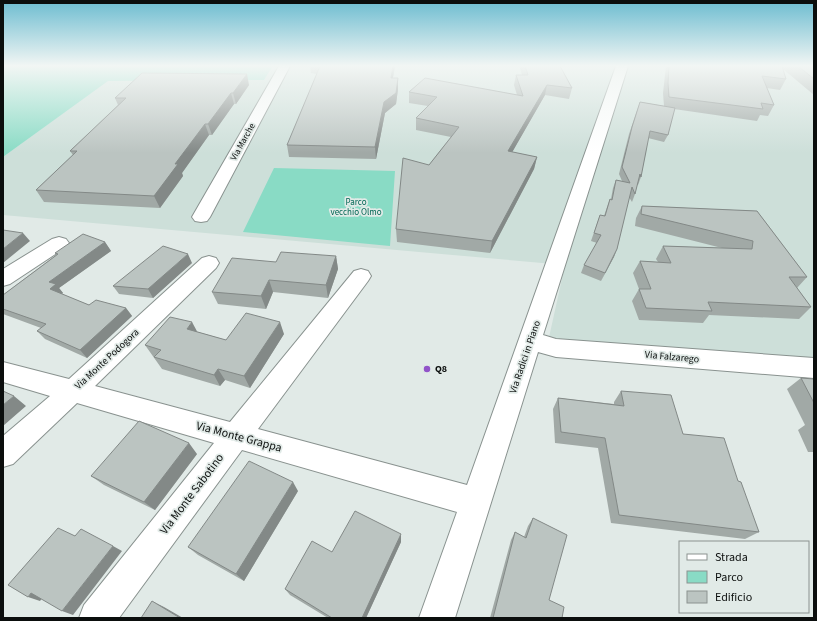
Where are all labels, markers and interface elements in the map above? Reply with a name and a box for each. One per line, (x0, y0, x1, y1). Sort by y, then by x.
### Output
street label: Via Marche (227, 121, 259, 163)
park label: Parco vecchio Olmo (330, 196, 382, 219)
street label: Via Radici in Piano (506, 319, 544, 395)
street label: Via Monte Podogora (72, 325, 142, 393)
street label: Via Falzarego (644, 348, 700, 366)
place label: Q8 (435, 362, 447, 376)
marker: Q8 (422, 364, 432, 374)
street label: Via Monte Grappa (194, 417, 284, 457)
street label: Via Monte Sabotino (156, 450, 228, 538)
legend (679, 541, 809, 613)
text: Strada (715, 549, 748, 566)
text: Parco (715, 569, 743, 586)
text: Edificio (715, 589, 752, 606)

